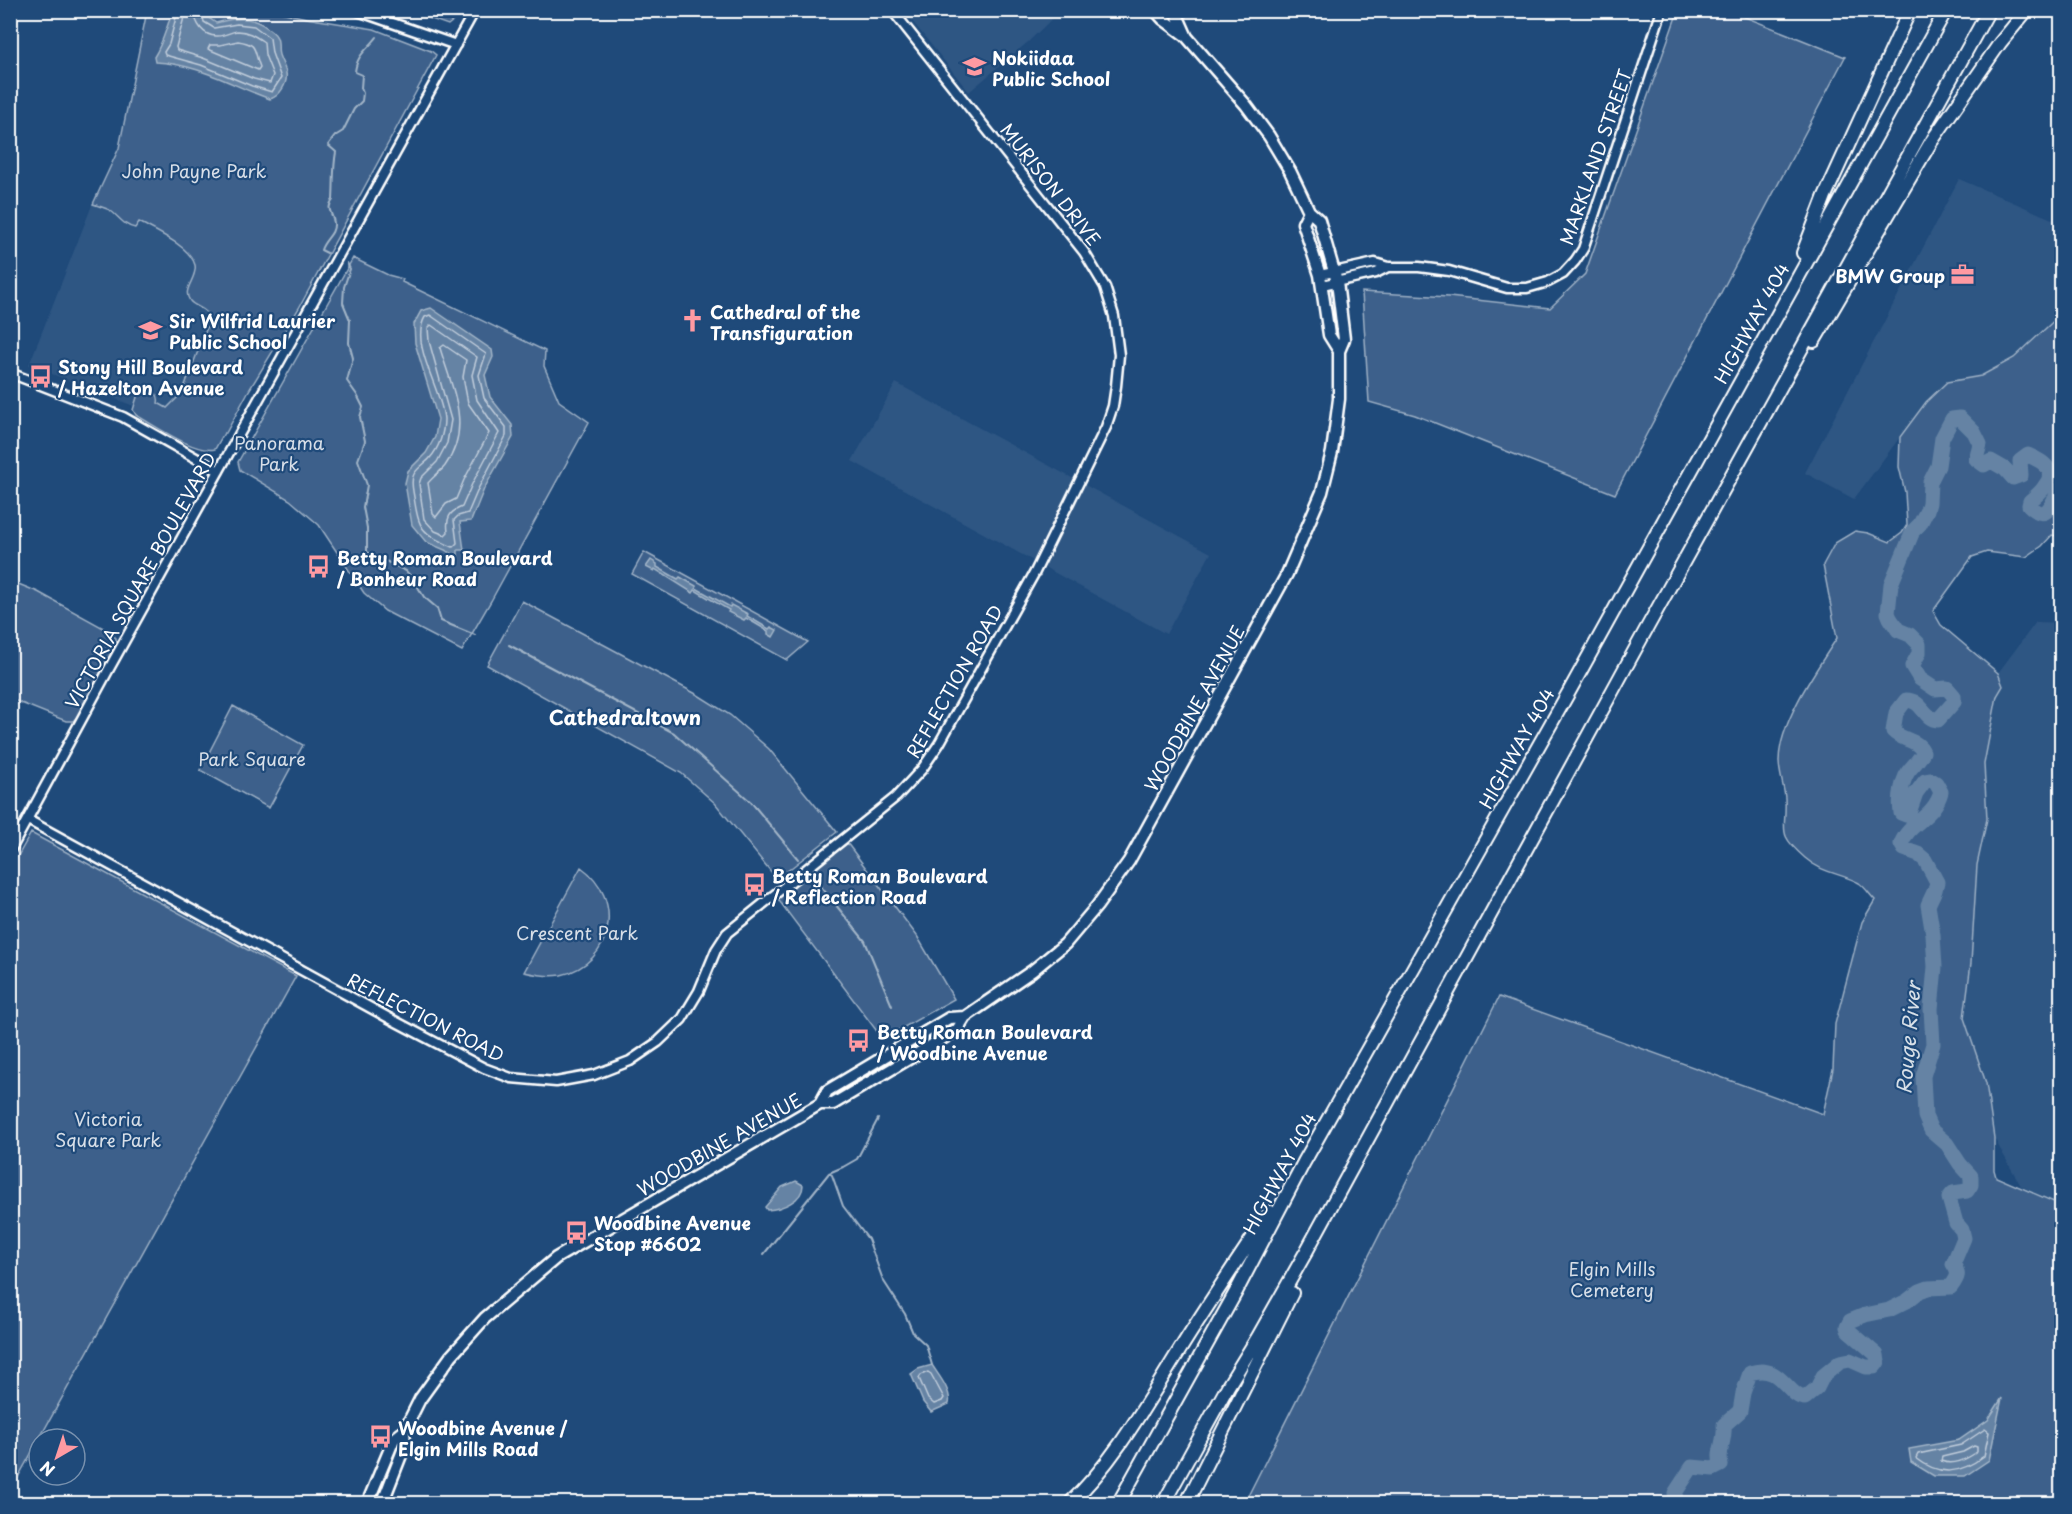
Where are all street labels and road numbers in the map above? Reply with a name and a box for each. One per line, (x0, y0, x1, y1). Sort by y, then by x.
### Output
street label: MARKLAND STREET (1552, 66, 1638, 248)
street label: MURISON DRIVE (995, 117, 1107, 251)
street label: HIGHWAY 404 (1707, 258, 1795, 388)
street label: VICTORIA SQUARE BOULEVARD (58, 447, 222, 713)
street label: REFLECTION ROAD (899, 599, 1009, 763)
street label: WOODBINE AVENUE (1137, 620, 1251, 796)
street label: HIGHWAY 404 (1472, 683, 1560, 813)
street label: REFLECTION ROAD (343, 966, 509, 1068)
street label: WOODBINE AVENUE (632, 1086, 806, 1202)
street label: HIGHWAY 404 (1235, 1107, 1323, 1239)

